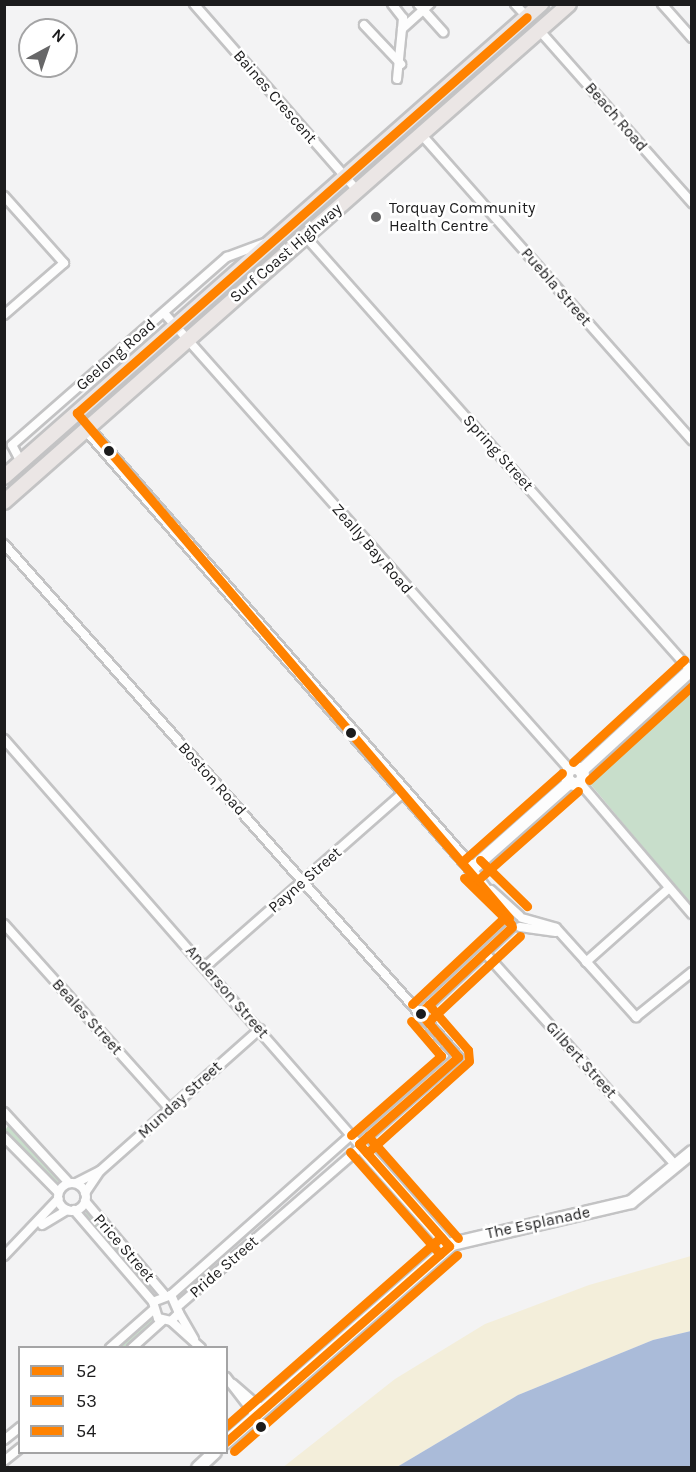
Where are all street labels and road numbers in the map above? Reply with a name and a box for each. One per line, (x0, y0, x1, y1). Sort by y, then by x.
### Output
street label: Baines Crescent (229, 46, 321, 148)
street label: Beach Road (581, 78, 651, 156)
street label: Surf Coast Highway (226, 199, 346, 307)
street label: Puebla Street (517, 244, 595, 330)
street label: Geelong Road (72, 315, 160, 395)
street label: Spring Street (459, 411, 537, 495)
street label: Zeally Bay Road (328, 500, 416, 598)
street label: Boston Road (174, 738, 250, 820)
street label: Payne Street (264, 843, 346, 917)
street label: Anderson Street (181, 942, 273, 1042)
street label: Beales Street (48, 975, 126, 1059)
street label: Gilbert Street (541, 1018, 621, 1102)
street label: Munday Street (134, 1057, 226, 1143)
street label: The Esplanade (484, 1203, 592, 1243)
street label: Price Street (89, 1210, 159, 1286)
street label: Pride Street (186, 1232, 262, 1302)

